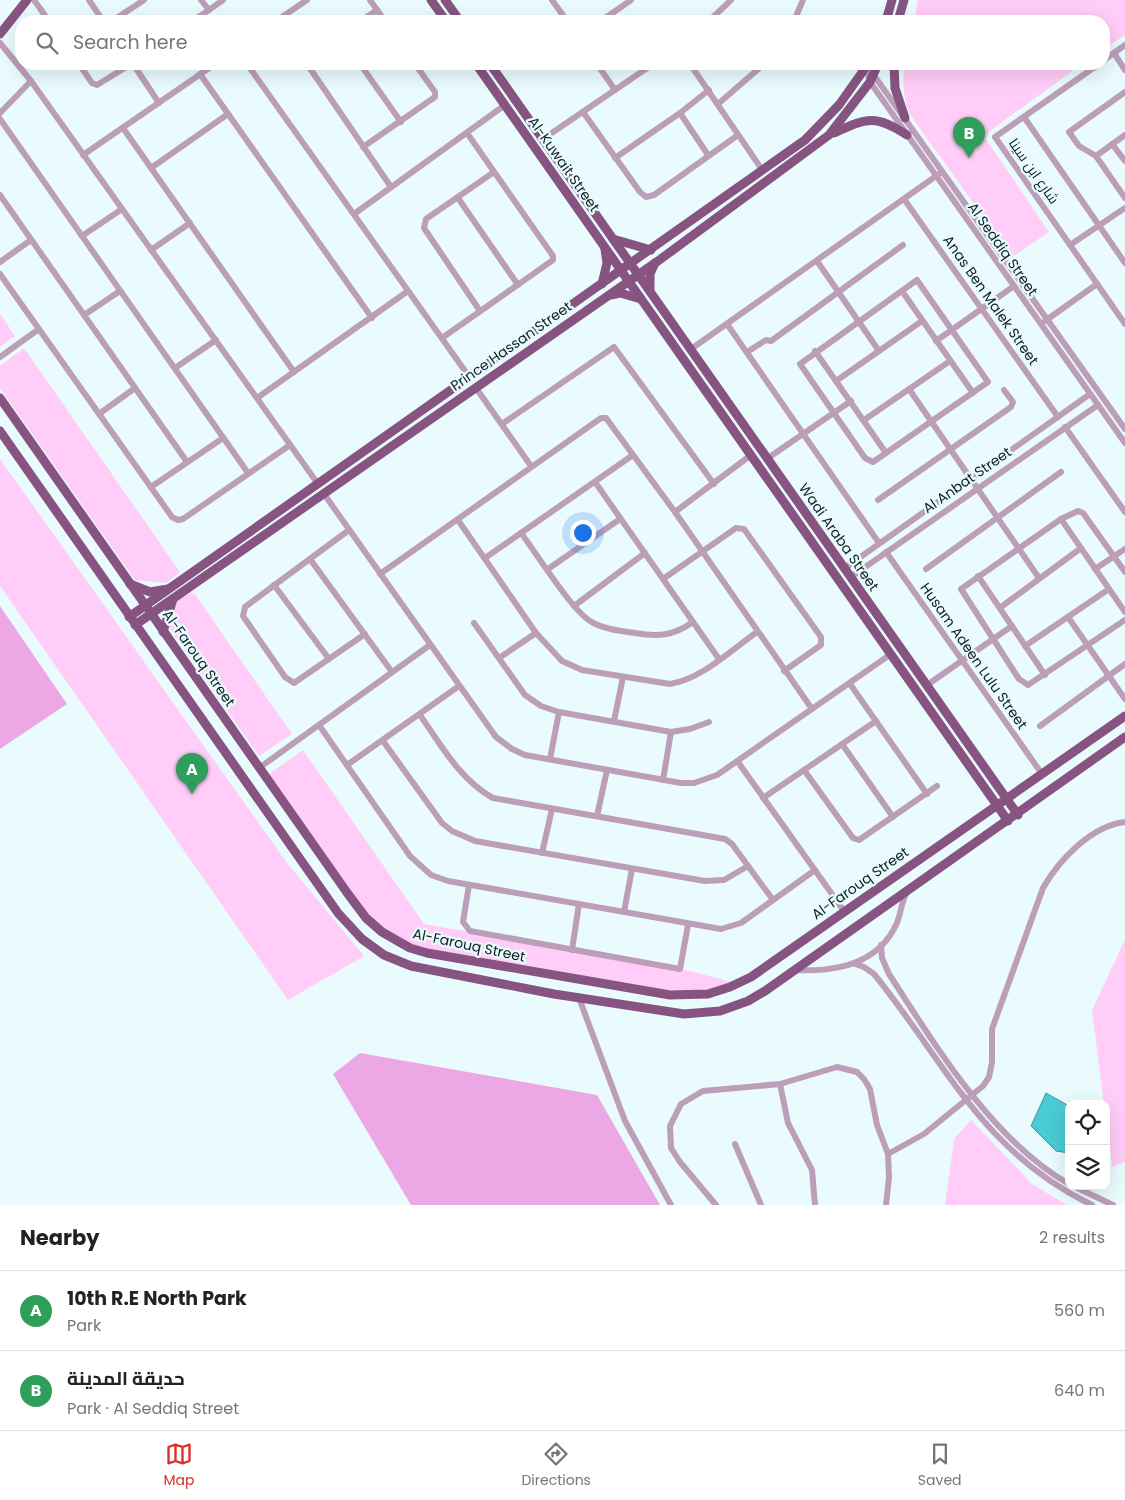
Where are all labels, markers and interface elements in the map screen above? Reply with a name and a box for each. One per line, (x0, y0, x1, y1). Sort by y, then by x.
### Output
search box (15, 15, 1110, 70)
icon: search (33, 29, 61, 57)
text: Search here (73, 29, 187, 56)
street label: Al-Kuwait Street (524, 112, 604, 216)
pin: B (953, 117, 985, 158)
street label: شارع ابن سينا (1004, 134, 1064, 208)
street label: Al Seddiq Street (963, 198, 1043, 300)
street label: Anas Ben Malek Street (939, 231, 1043, 369)
street label: Prince Hassan Street (446, 297, 576, 395)
street label: Al Anbat Street (919, 442, 1015, 518)
street label: Wadi Araba Street (794, 479, 884, 595)
your location (570, 520, 596, 546)
street label: Husam Adeen Lulu Street (916, 579, 1032, 733)
street label: Al-Farouq Street (158, 605, 240, 711)
pin: A (176, 753, 208, 794)
street label: Al-Farouq Street (807, 842, 913, 924)
street label: Al-Farouq Street (411, 923, 527, 967)
map controls (1065, 1100, 1110, 1190)
button: locate (1065, 1100, 1110, 1145)
button: layers (1065, 1145, 1110, 1190)
text: Nearby (20, 1223, 100, 1252)
text: 2 results (1039, 1226, 1105, 1249)
text: 10th R.E North Park (67, 1285, 247, 1312)
text: A (30, 1299, 42, 1322)
text: 560 m (1054, 1299, 1105, 1322)
text: Park (67, 1314, 101, 1337)
text: حديقة المدينة (67, 1365, 185, 1392)
text: B (31, 1379, 41, 1402)
text: 640 m (1054, 1379, 1105, 1402)
text: Park · Al Seddiq Street (67, 1397, 239, 1420)
tab: Map (163, 1440, 194, 1491)
tab: Directions (521, 1440, 591, 1491)
tab: Saved (918, 1440, 962, 1491)

